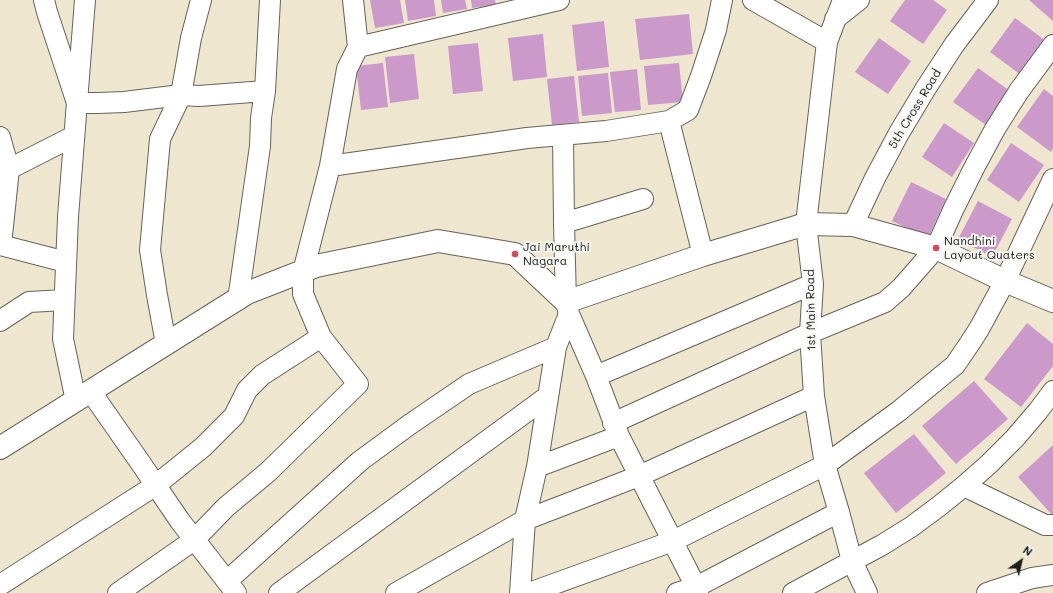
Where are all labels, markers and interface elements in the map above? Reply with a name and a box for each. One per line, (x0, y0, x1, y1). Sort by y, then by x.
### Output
street label: 5th Cross Road (886, 67, 944, 151)
place label: Nandhini Layout Quaters (944, 234, 1035, 262)
place label: Jai Maruthi Nagara (523, 240, 590, 268)
marker: Nandhini Layout Quaters (931, 243, 941, 253)
marker: Jai Maruthi Nagara (510, 249, 520, 259)
street label: 1st Main Road (803, 269, 819, 351)
north arrow (1001, 541, 1041, 581)
text: N (1020, 542, 1036, 559)

